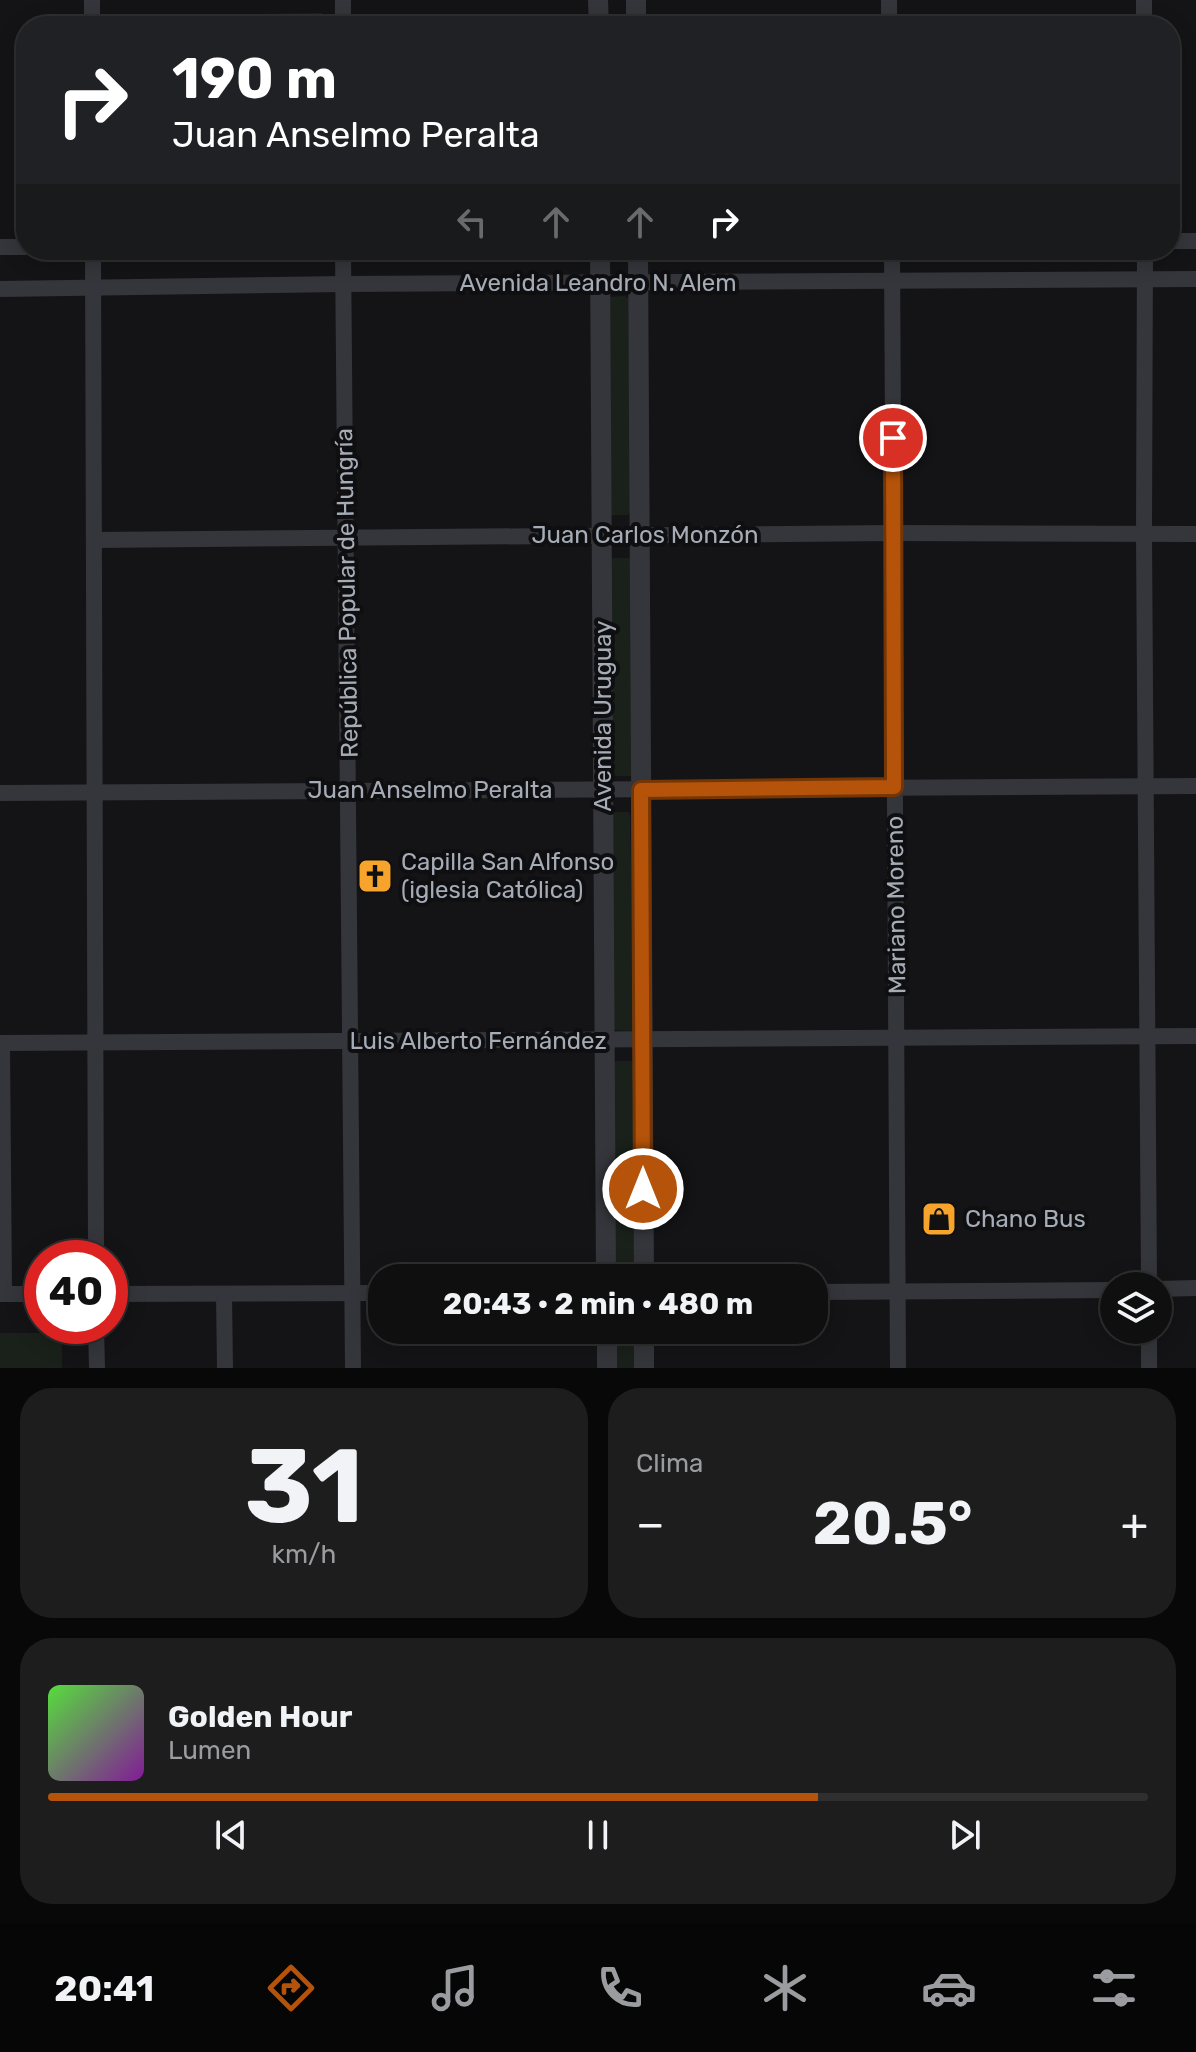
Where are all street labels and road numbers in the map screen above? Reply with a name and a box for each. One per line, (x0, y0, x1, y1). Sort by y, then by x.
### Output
street label: Avenida Leandro N. Alem (459, 269, 737, 297)
street label: República Popular de Hungría (330, 428, 364, 758)
street label: Juan Carlos Monzón (531, 521, 759, 549)
street label: Avenida Uruguay (589, 621, 617, 811)
street label: Juan Anselmo Peralta (307, 776, 553, 804)
street label: Mariano Moreno (880, 816, 912, 994)
street label: Luis Alberto Fernández (349, 1027, 607, 1055)

